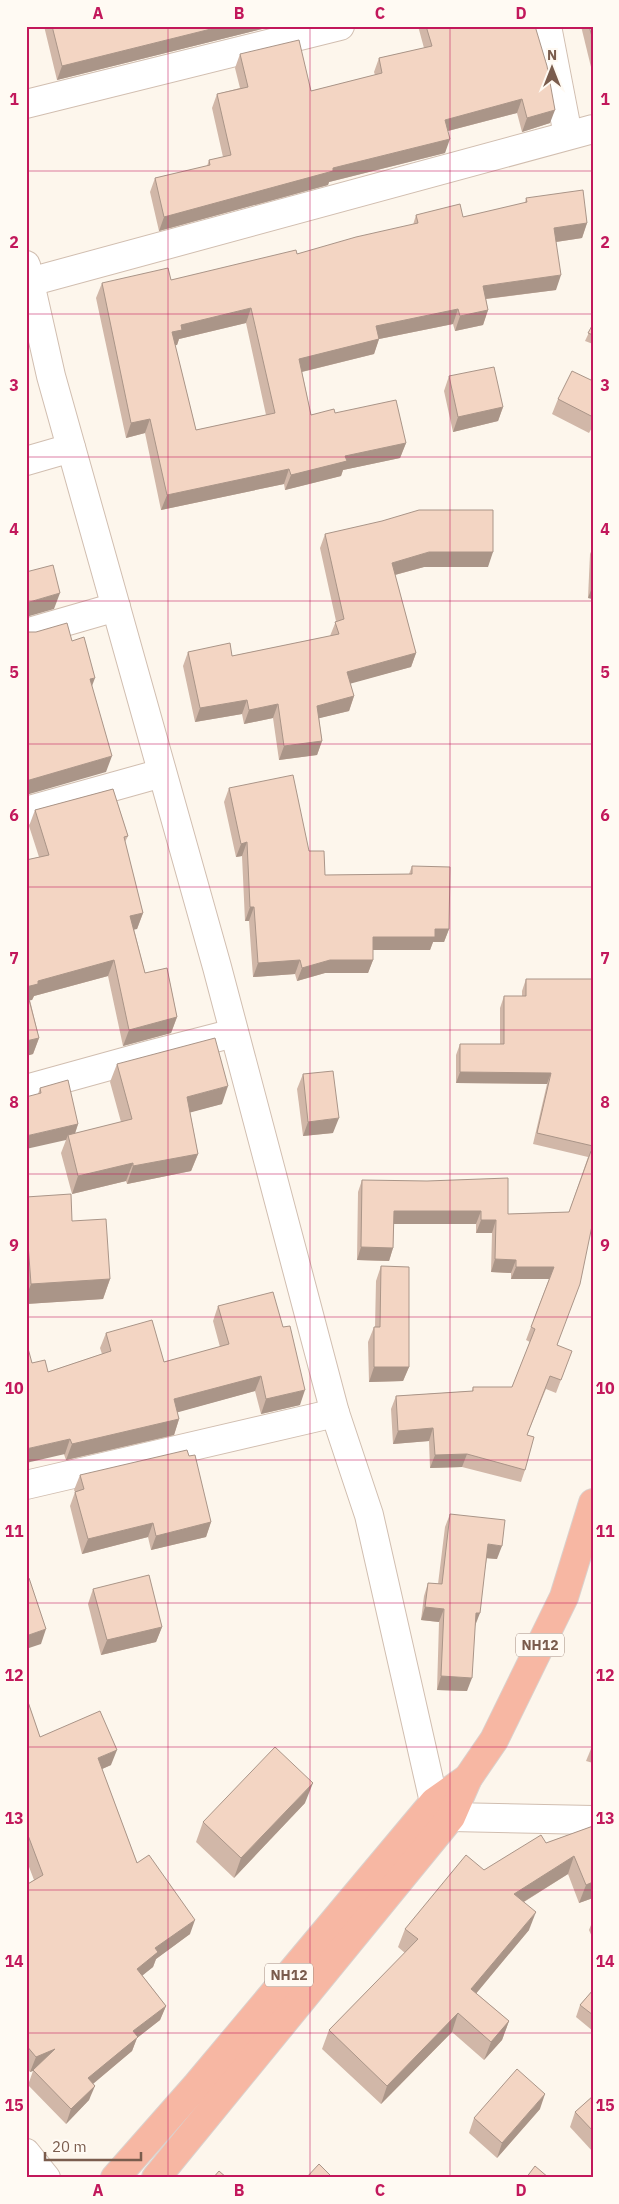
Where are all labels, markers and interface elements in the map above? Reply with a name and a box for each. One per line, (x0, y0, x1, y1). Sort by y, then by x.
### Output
text: A (93, 3, 104, 23)
text: B (234, 3, 245, 23)
text: C (375, 3, 385, 23)
text: D (515, 3, 527, 23)
north arrow (526, 42, 576, 92)
text: N (547, 46, 557, 64)
text: 1 (9, 89, 19, 109)
text: 1 (600, 89, 610, 109)
text: 2 (9, 232, 19, 252)
text: 2 (600, 232, 610, 252)
text: 3 (9, 375, 19, 395)
text: 3 (600, 375, 610, 395)
text: 4 (9, 519, 19, 539)
text: 4 (600, 519, 610, 539)
text: 5 (9, 662, 19, 682)
text: 5 (600, 662, 610, 682)
text: 6 (9, 805, 19, 825)
text: 6 (600, 805, 610, 825)
text: 7 (9, 948, 19, 968)
text: 7 (600, 948, 610, 968)
text: 8 (9, 1092, 19, 1112)
text: 8 (600, 1092, 610, 1112)
text: 9 (9, 1235, 19, 1255)
text: 9 (600, 1235, 610, 1255)
text: 10 (4, 1378, 24, 1398)
text: 10 (595, 1378, 615, 1398)
text: 11 (4, 1521, 24, 1541)
text: 11 (595, 1521, 615, 1541)
road number: NH12 (516, 1634, 564, 1656)
text: 12 (4, 1665, 24, 1685)
text: 12 (595, 1665, 615, 1685)
text: 13 (4, 1808, 24, 1828)
text: 13 (595, 1808, 615, 1828)
text: 14 (4, 1951, 24, 1971)
text: 14 (595, 1951, 615, 1971)
road number: NH12 (265, 1964, 313, 1986)
text: 15 (4, 2095, 24, 2115)
text: 15 (595, 2095, 615, 2115)
scale bar (45, 2129, 141, 2161)
text: 20 m (52, 2137, 87, 2156)
text: A (93, 2180, 104, 2200)
text: B (234, 2180, 245, 2200)
text: C (375, 2180, 385, 2200)
text: D (515, 2180, 527, 2200)

